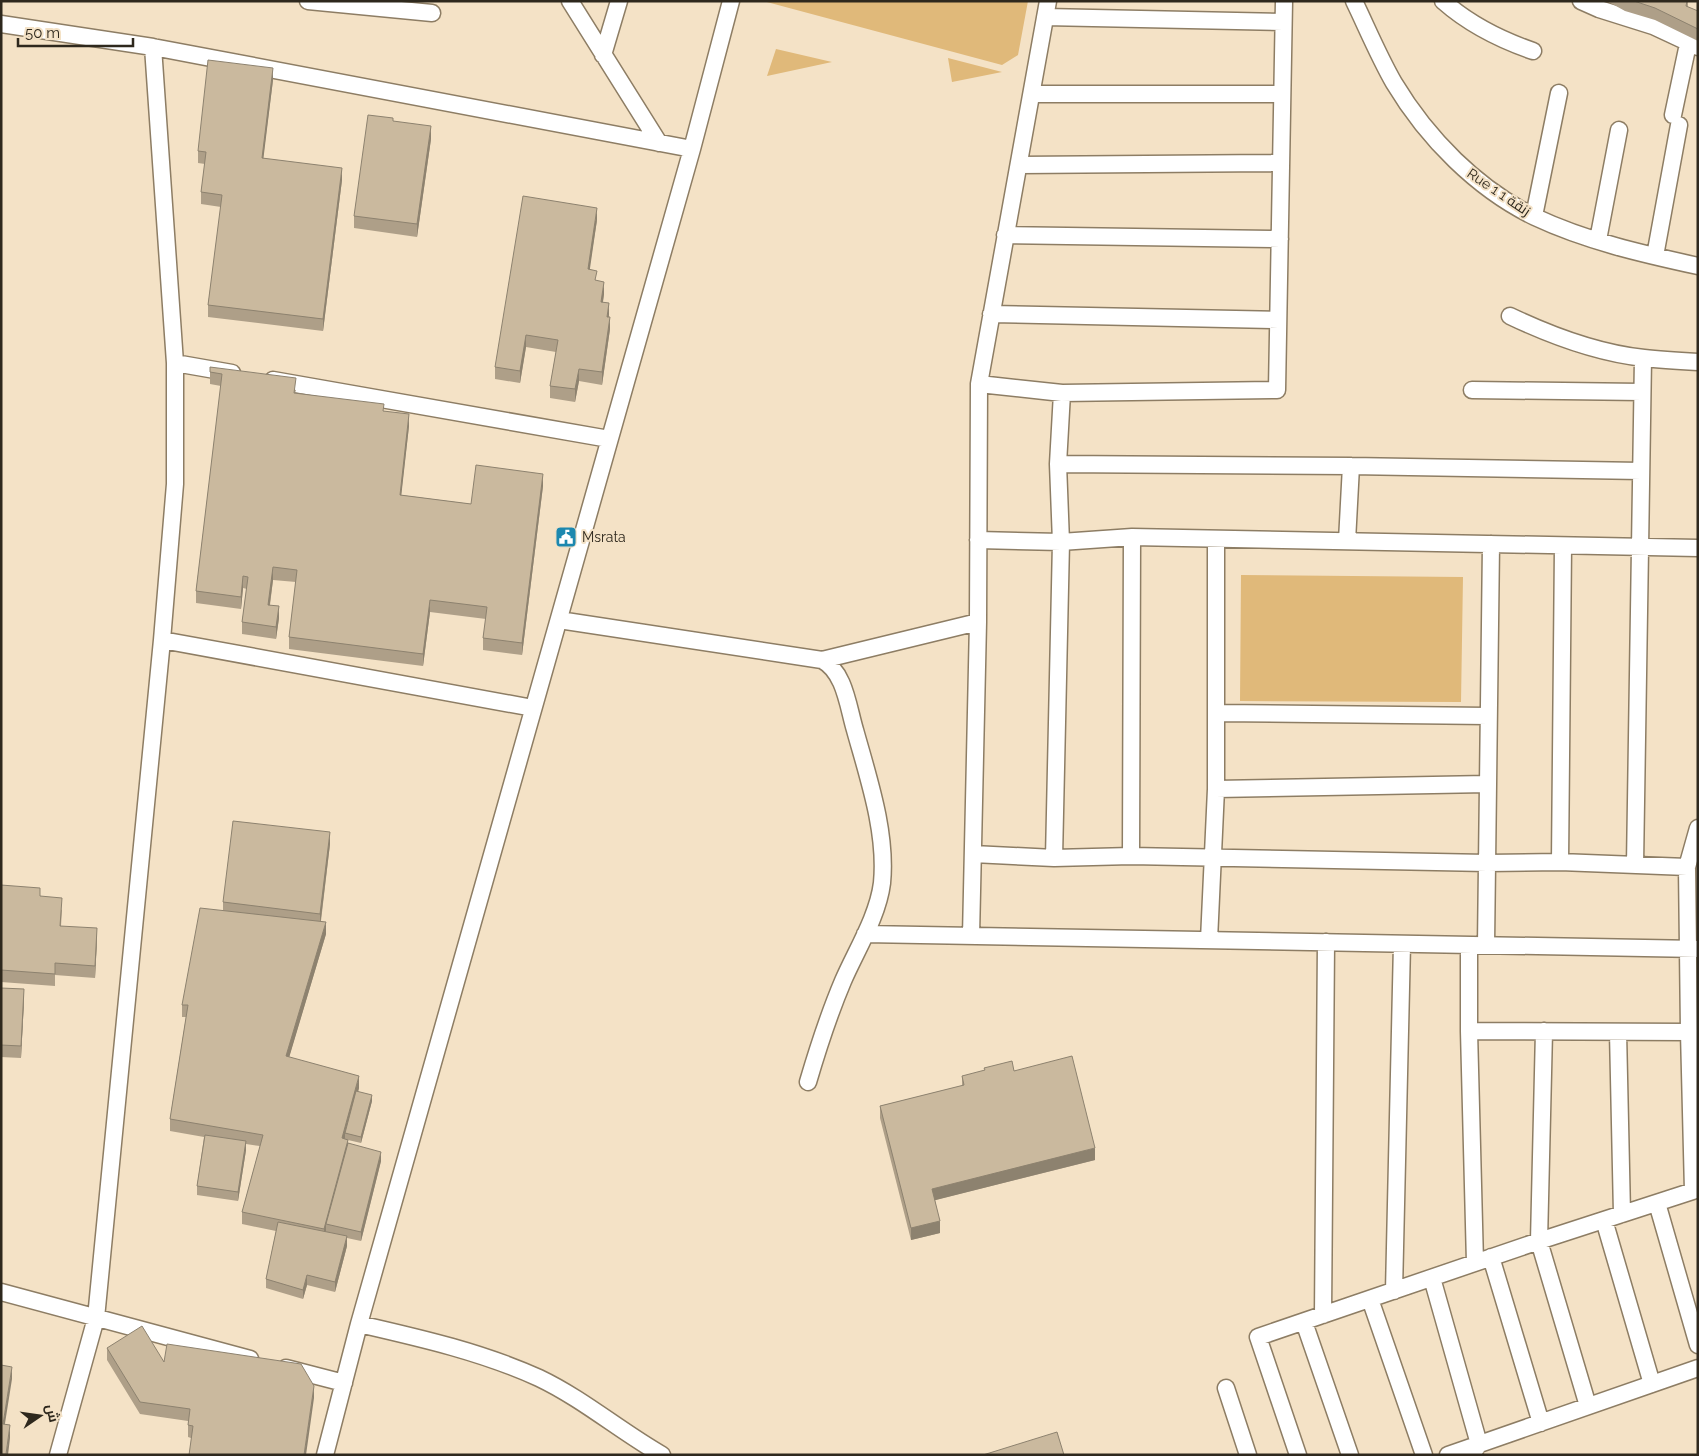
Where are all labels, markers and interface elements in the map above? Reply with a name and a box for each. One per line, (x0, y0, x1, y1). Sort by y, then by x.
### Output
scale bar (18, 15, 132, 47)
text: 50 m (25, 24, 60, 42)
street label: Rue 1 زنقة 1 (1464, 165, 1534, 219)
public building icon: Msrata (554, 525, 578, 549)
place label: Msrata (582, 529, 626, 545)
north arrow (15, 1391, 65, 1441)
text: ش (42, 1403, 62, 1424)

